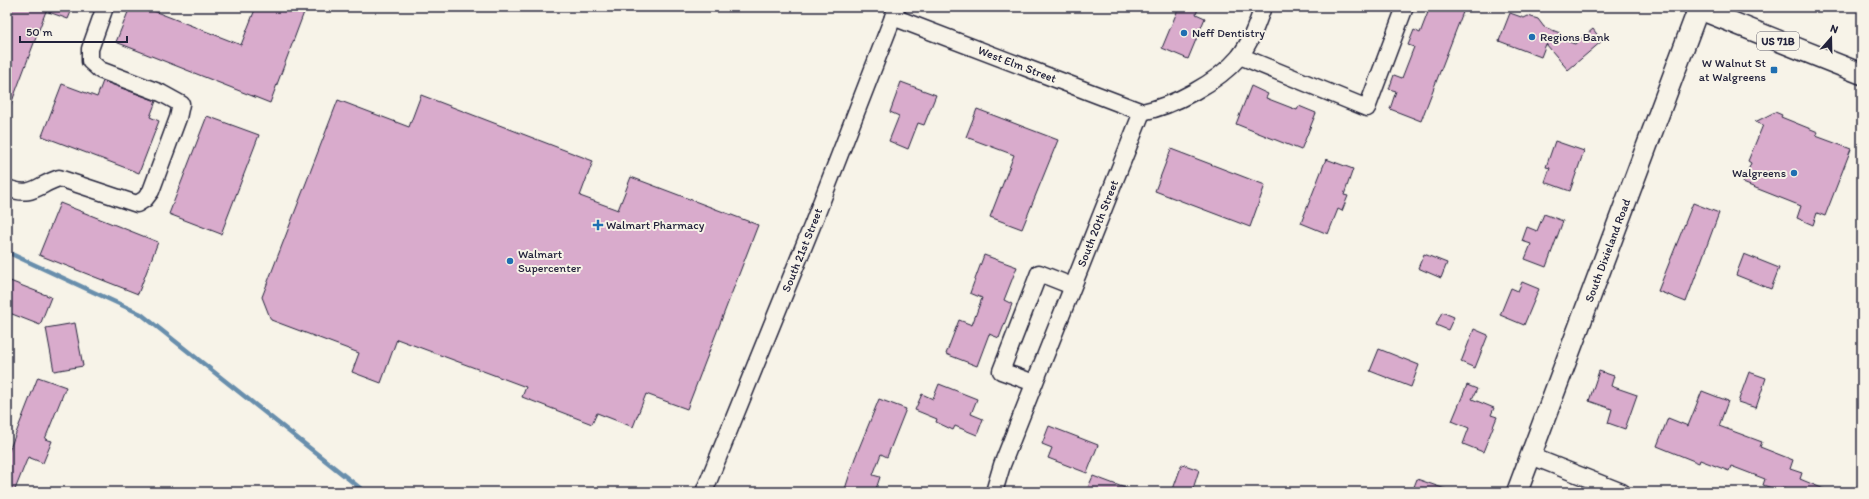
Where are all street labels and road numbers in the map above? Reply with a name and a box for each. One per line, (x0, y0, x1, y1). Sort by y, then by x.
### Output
road number: US 71B (1757, 32, 1799, 50)
street label: West Elm Street (976, 43, 1059, 86)
street label: South 20th Street (1074, 178, 1121, 269)
street label: South Dixieland Road (1582, 196, 1634, 304)
street label: South 21st Street (779, 206, 825, 294)

